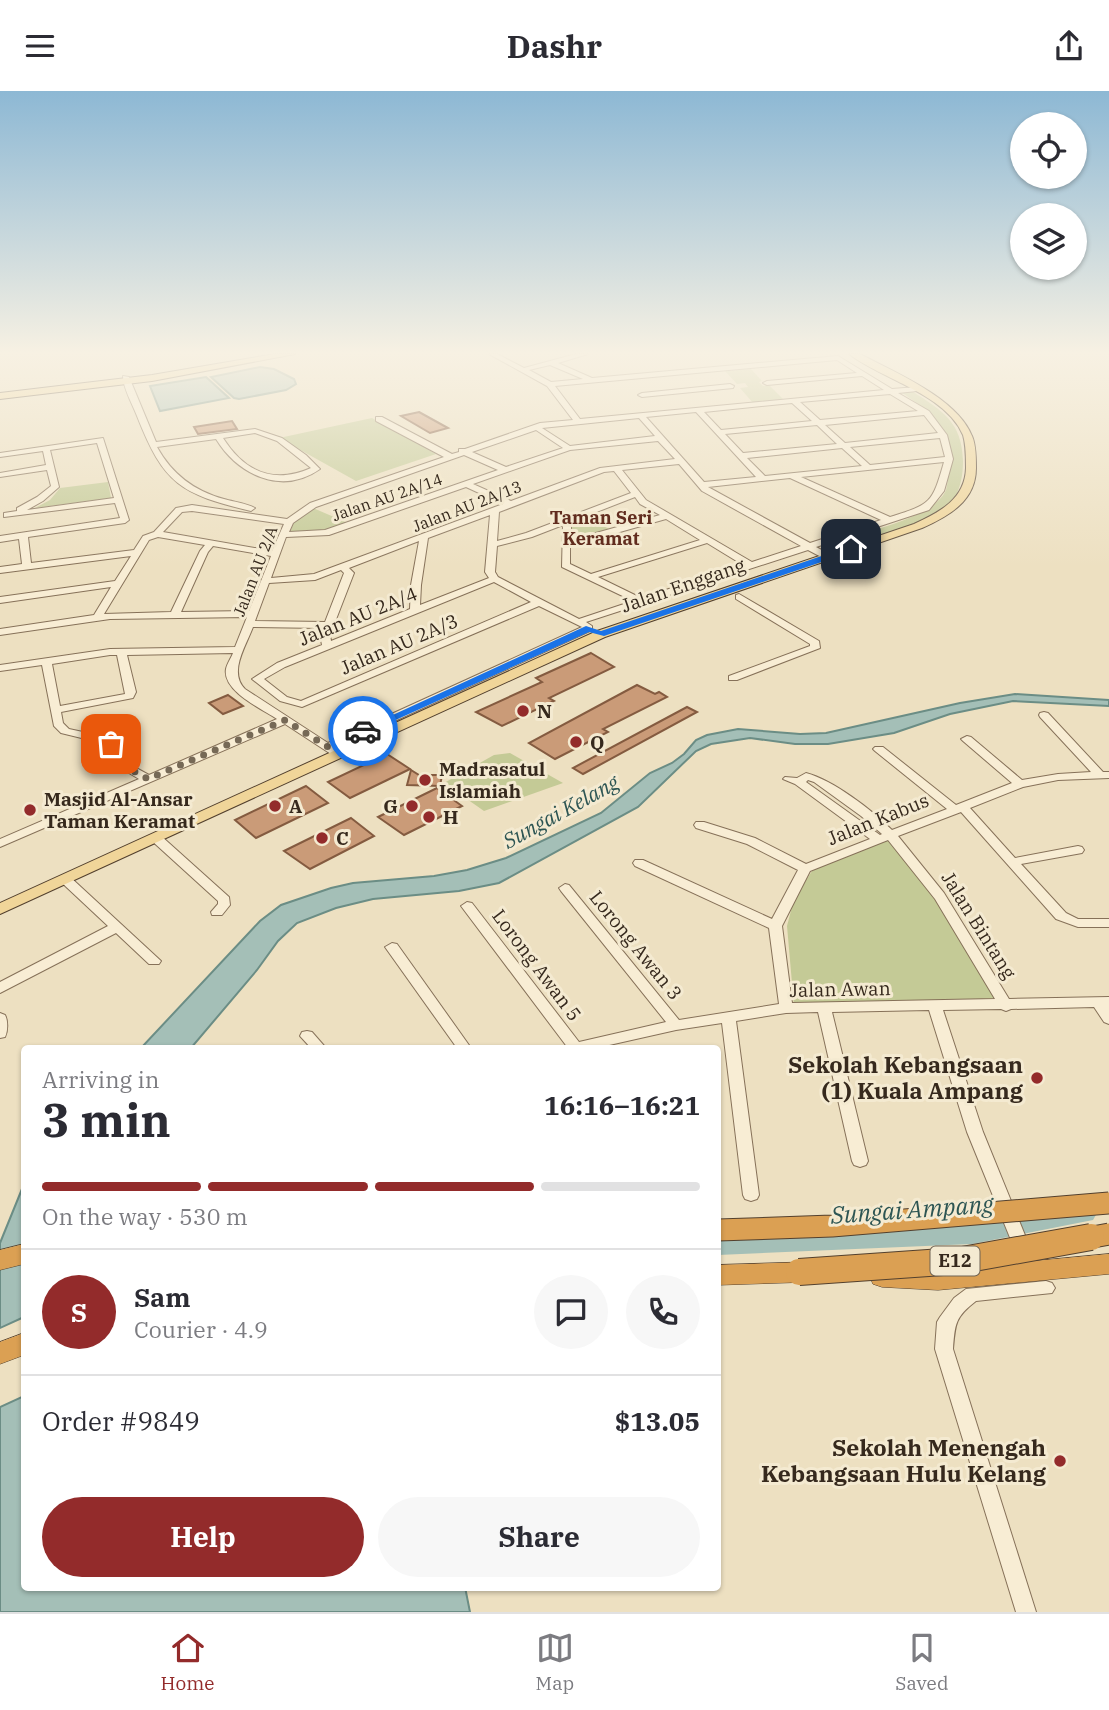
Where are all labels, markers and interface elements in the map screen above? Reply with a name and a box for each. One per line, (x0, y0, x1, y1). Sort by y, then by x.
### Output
text: Dashr (507, 25, 602, 67)
icon: menu (21, 27, 59, 65)
icon: share (1050, 27, 1088, 65)
map controls (1010, 112, 1087, 280)
button: locate (1010, 112, 1087, 189)
button: layers (1010, 203, 1087, 280)
street label: Jalan AU 2A/14 (329, 469, 445, 525)
street label: Jalan AU 2A/13 (410, 476, 524, 536)
district label: Taman Seri Keramat (550, 506, 652, 550)
pin (821, 519, 881, 579)
street label: Jalan AU 2/A (229, 523, 281, 619)
icon: home (832, 530, 870, 568)
street label: Jalan Enggang (618, 552, 749, 617)
street label: Jalan AU 2A/4 (295, 581, 421, 651)
street label: Jalan AU 2A/3 (336, 608, 462, 680)
courier (328, 696, 398, 766)
place label: N (537, 699, 552, 723)
marker: N (515, 703, 531, 719)
icon: car (344, 712, 382, 750)
pin (81, 714, 141, 774)
icon: bag (92, 725, 130, 763)
place label: Q (590, 730, 604, 754)
marker: Q (568, 734, 584, 750)
place label: Madrasatul Islamiah (439, 757, 545, 803)
water label: Sungai Kelang (496, 767, 625, 855)
marker: Madrasatul Islamiah (417, 772, 433, 788)
place label: Masjid Al-Ansar Taman Keramat (44, 787, 195, 833)
street label: Jalan Kabus (824, 788, 932, 850)
place label: A (289, 794, 303, 818)
place label: G (383, 794, 398, 818)
marker: A (267, 798, 283, 814)
marker: G (404, 798, 420, 814)
marker: Masjid Al-Ansar Taman Keramat (22, 802, 38, 818)
place label: H (443, 805, 458, 829)
marker: H (421, 809, 437, 825)
place label: C (336, 826, 349, 850)
marker: C (314, 830, 330, 846)
street label: Jalan Bintang (936, 867, 1022, 984)
street label: Lorong Awan 3 (585, 886, 687, 1004)
street label: Lorong Awan 5 (487, 904, 587, 1026)
street label: Jalan Awan (789, 976, 891, 1002)
place label: Sekolah Kebangsaan (1) Kuala Ampang (788, 1049, 1024, 1105)
text: Arriving in (42, 1064, 159, 1094)
marker: Sekolah Kebangsaan (1) Kuala Ampang (1029, 1070, 1045, 1086)
text: 16:16–16:21 (544, 1088, 700, 1122)
text: 3 min (42, 1090, 171, 1150)
water label: Sungai Ampang (828, 1187, 995, 1231)
text: On the way · 530 m (42, 1201, 248, 1231)
road number: E12 (930, 1247, 979, 1275)
button: chat (534, 1275, 608, 1349)
button: phone (626, 1275, 700, 1349)
text: Sam (134, 1280, 190, 1314)
text: S (71, 1295, 87, 1329)
text: Courier · 4.9 (134, 1314, 268, 1344)
text: Order #9849 (42, 1404, 200, 1438)
text: $13.05 (615, 1404, 700, 1438)
place label: Sekolah Menengah Kebangsaan Hulu Kelang (761, 1432, 1047, 1488)
marker: Sekolah Menengah Kebangsaan Hulu Kelang (1052, 1453, 1068, 1469)
button: Help (42, 1497, 364, 1577)
button: Share (378, 1497, 700, 1577)
tab: Home (161, 1629, 215, 1695)
tab: Map (536, 1629, 574, 1695)
tab: Saved (895, 1629, 948, 1695)

